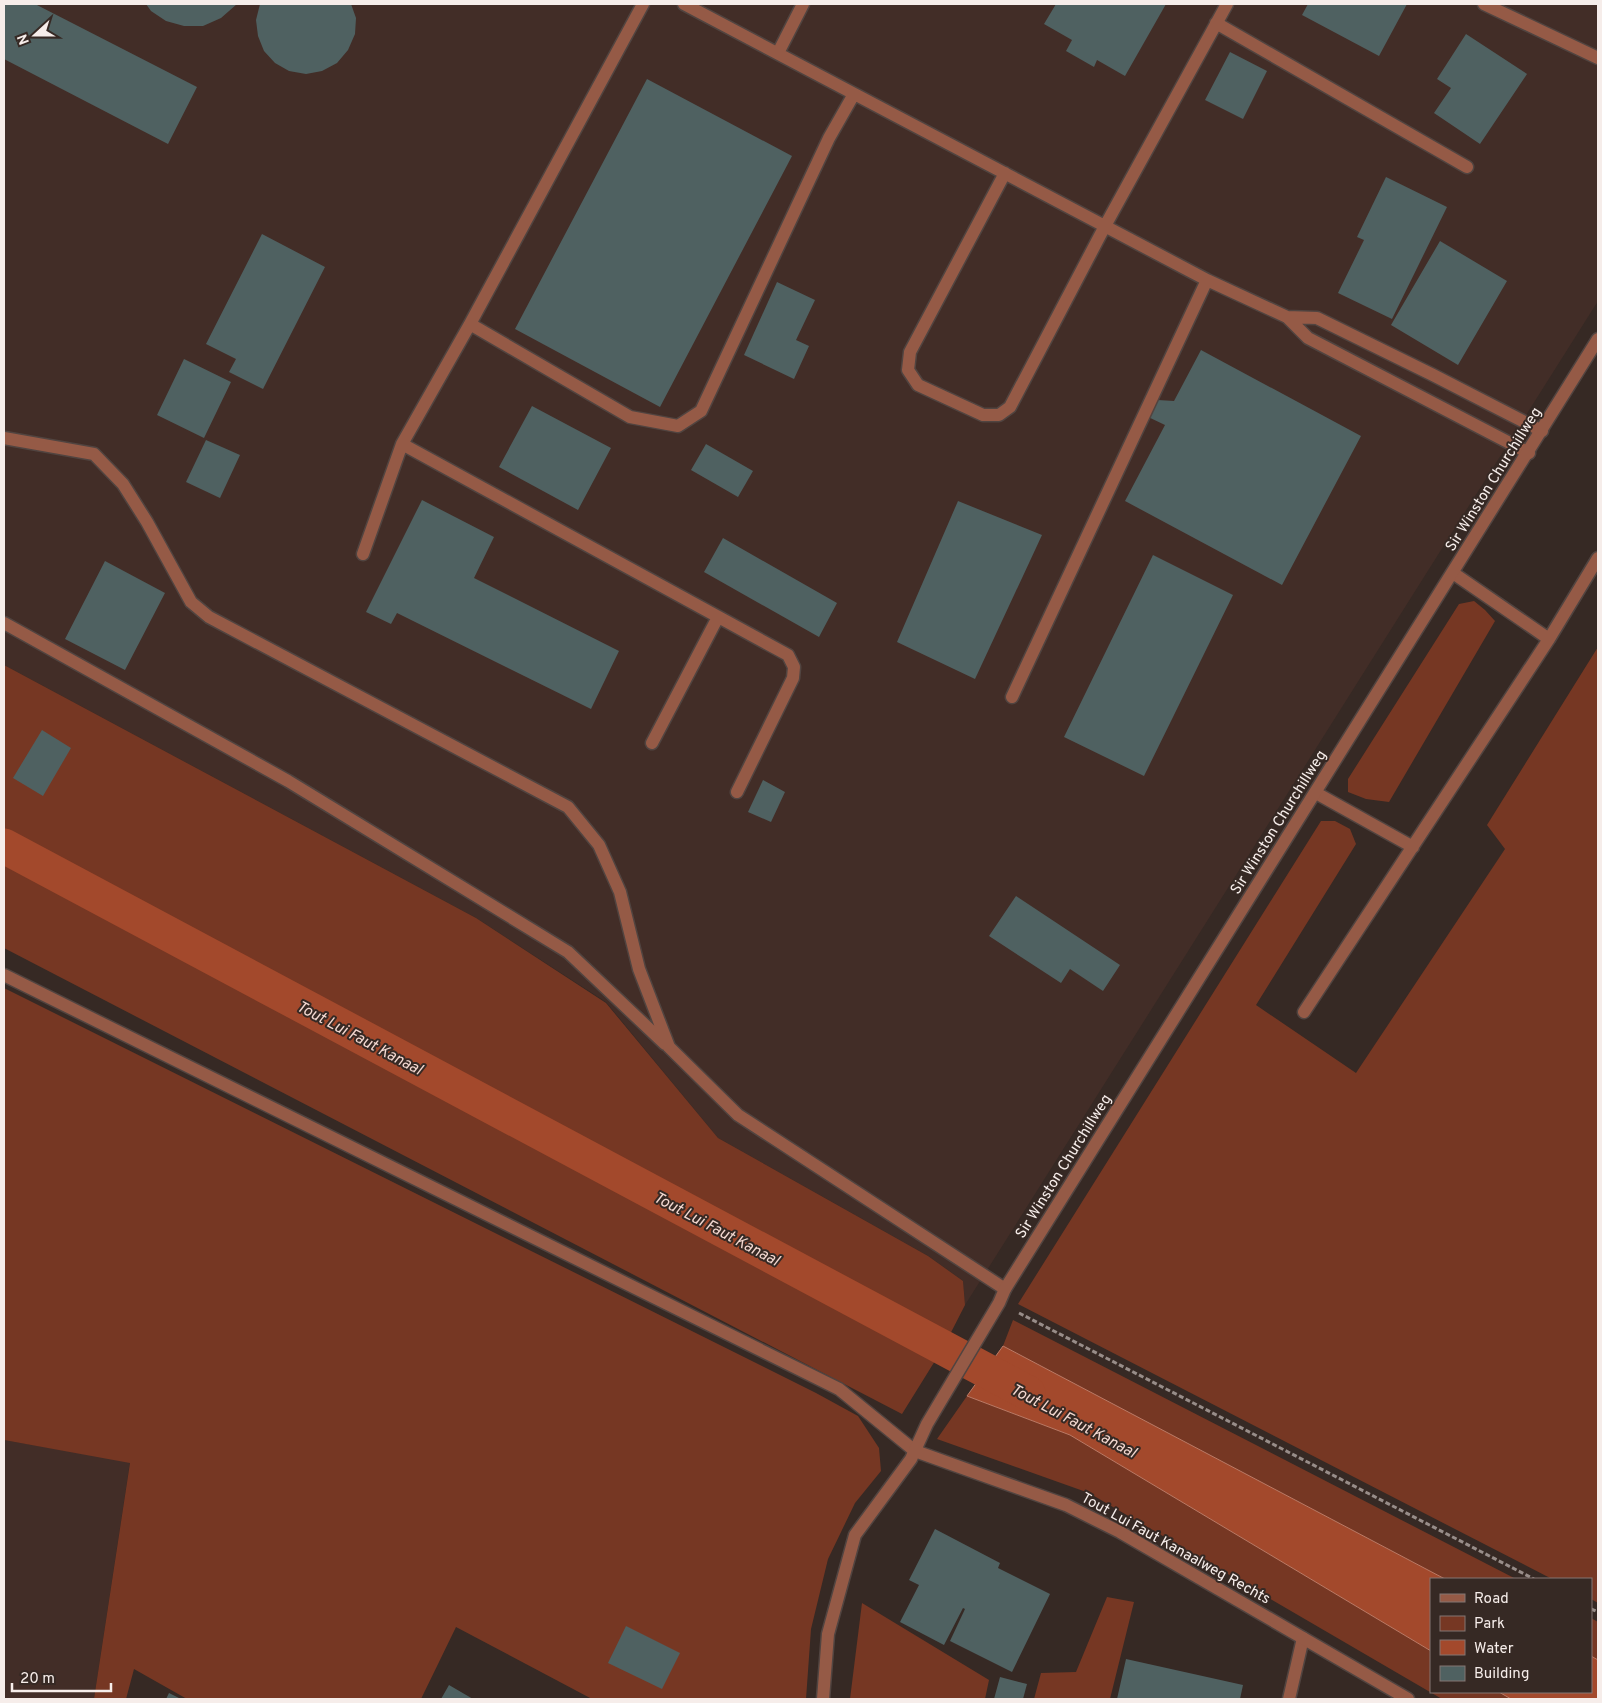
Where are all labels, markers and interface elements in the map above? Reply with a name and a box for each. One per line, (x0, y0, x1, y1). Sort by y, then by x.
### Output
north arrow (10, 10, 60, 60)
text: N (15, 31, 34, 47)
street label: Sir Winston Churchillweg (1442, 404, 1546, 555)
street label: Sir Winston Churchillweg (1227, 747, 1331, 898)
water label: Tout Lui Faut Kanaal (293, 997, 426, 1081)
street label: Sir Winston Churchillweg (1012, 1091, 1116, 1242)
water label: Tout Lui Faut Kanaal (650, 1188, 783, 1272)
water label: Tout Lui Faut Kanaal (1007, 1380, 1140, 1464)
street label: Tout Lui Faut Kanaalweg Rechts (1077, 1489, 1273, 1609)
legend (1430, 1578, 1592, 1693)
text: Road (1474, 1590, 1509, 1609)
text: Park (1474, 1615, 1505, 1634)
text: Water (1474, 1640, 1514, 1659)
scale bar (12, 1660, 111, 1692)
text: Building (1474, 1665, 1529, 1684)
text: 20 m (20, 1670, 55, 1689)

